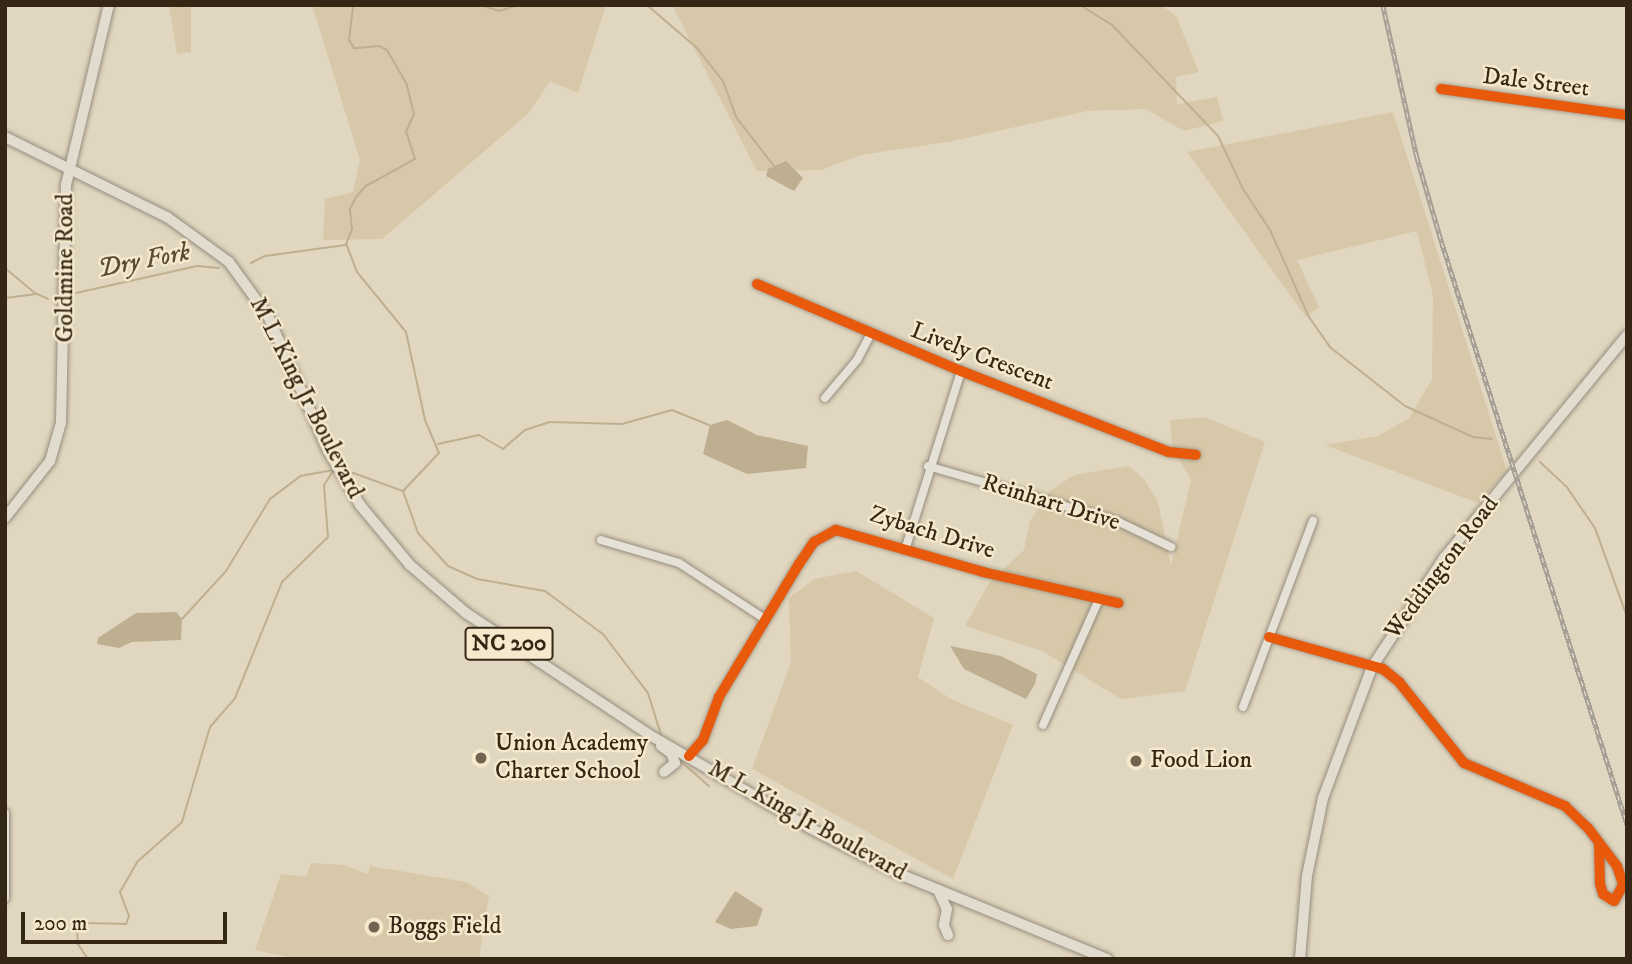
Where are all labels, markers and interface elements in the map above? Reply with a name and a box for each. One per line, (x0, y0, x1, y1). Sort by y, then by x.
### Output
street label: Dale Street (1481, 62, 1591, 104)
street label: Goldmine Road (52, 193, 80, 343)
water label: Dry Fork (95, 237, 193, 285)
street label: M L King Jr Boulevard (243, 293, 369, 503)
street label: Lively Crescent (907, 317, 1057, 397)
street label: Reinhart Drive (979, 468, 1123, 538)
street label: Weddington Road (1379, 491, 1505, 645)
street label: Zybach Drive (866, 500, 998, 566)
road number: NC 200 (463, 624, 554, 664)
place label: Union Academy Charter School (495, 730, 648, 786)
place label: Food Lion (1150, 747, 1252, 775)
marker: Union Academy Charter School (473, 750, 489, 766)
marker: Food Lion (1128, 753, 1144, 769)
street label: M L King Jr Boulevard (703, 755, 911, 887)
scale bar (24, 898, 231, 942)
text: 200 m (34, 911, 87, 937)
place label: Boggs Field (388, 913, 501, 941)
marker: Boggs Field (366, 919, 382, 935)

